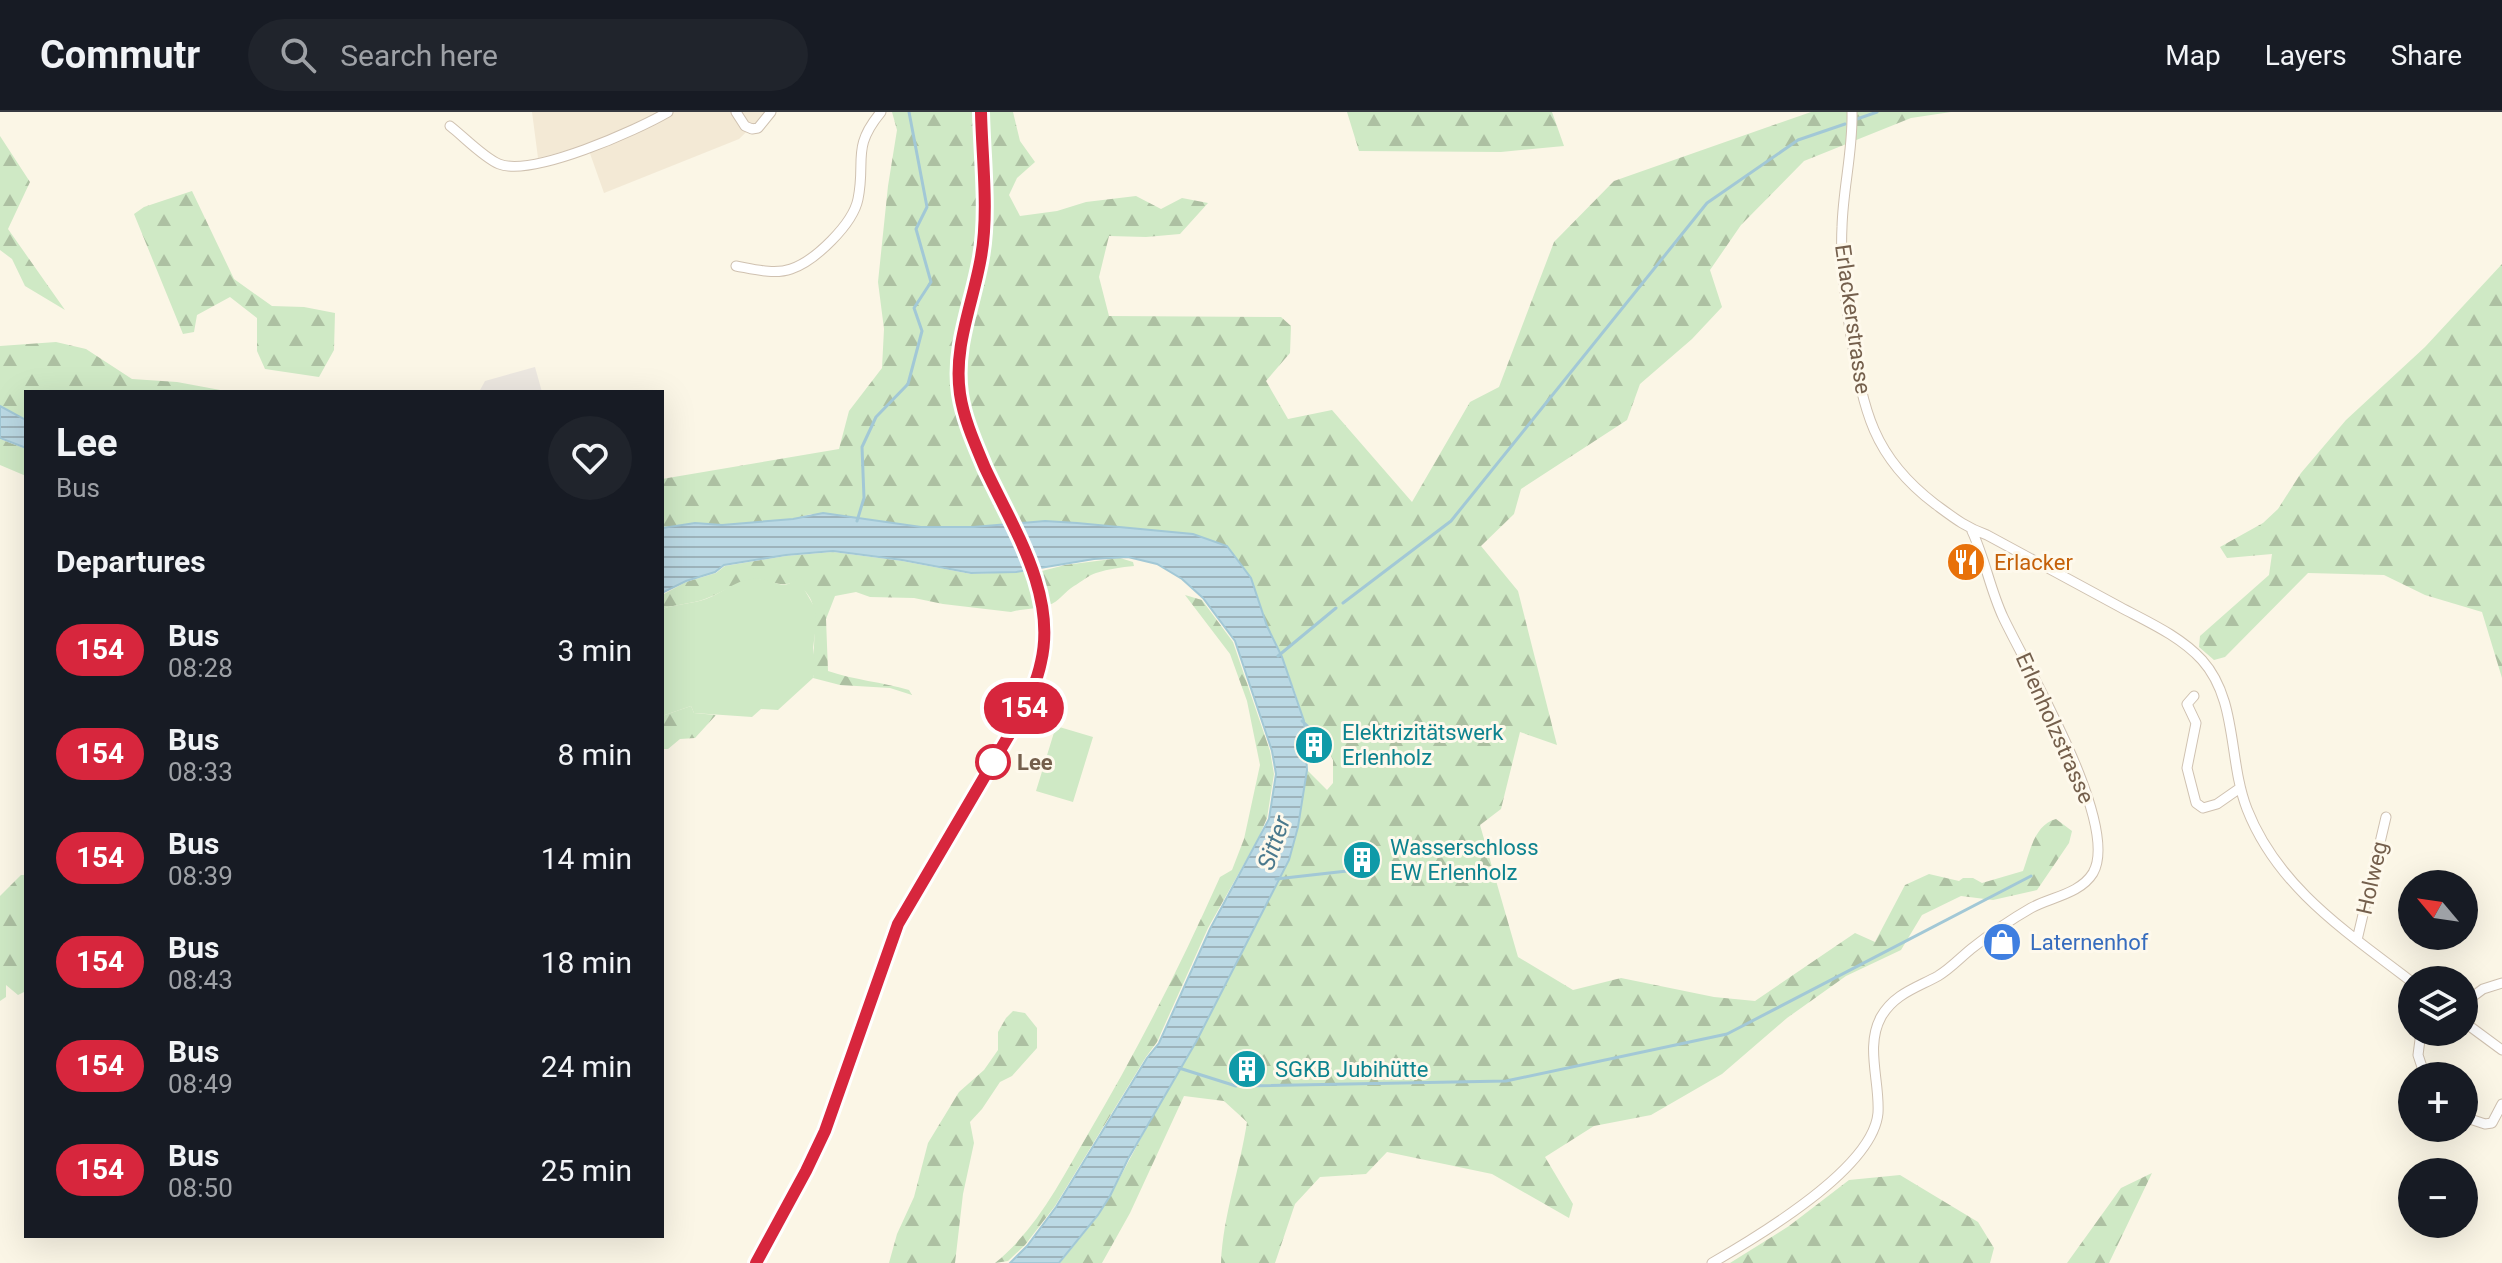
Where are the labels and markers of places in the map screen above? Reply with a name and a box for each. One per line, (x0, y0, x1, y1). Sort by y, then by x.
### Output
restaurant icon: Erlacker (1945, 541, 1987, 583)
place label: Erlacker (1994, 550, 2073, 575)
place label: Elektrizitätswerk Erlenholz (1342, 720, 1504, 770)
building icon: Elektrizitätswerk Erlenholz (1293, 724, 1335, 766)
marker: Lee (976, 745, 1010, 779)
place label: Lee (1017, 750, 1053, 775)
place label: Wasserschloss EW Erlenholz (1390, 835, 1539, 885)
building icon: Wasserschloss EW Erlenholz (1341, 839, 1383, 881)
shop icon: Laternenhof (1981, 921, 2023, 963)
place label: Laternenhof (2030, 930, 2149, 955)
building icon: SGKB Jubihütte (1226, 1048, 1268, 1090)
place label: SGKB Jubihütte (1275, 1057, 1428, 1082)

